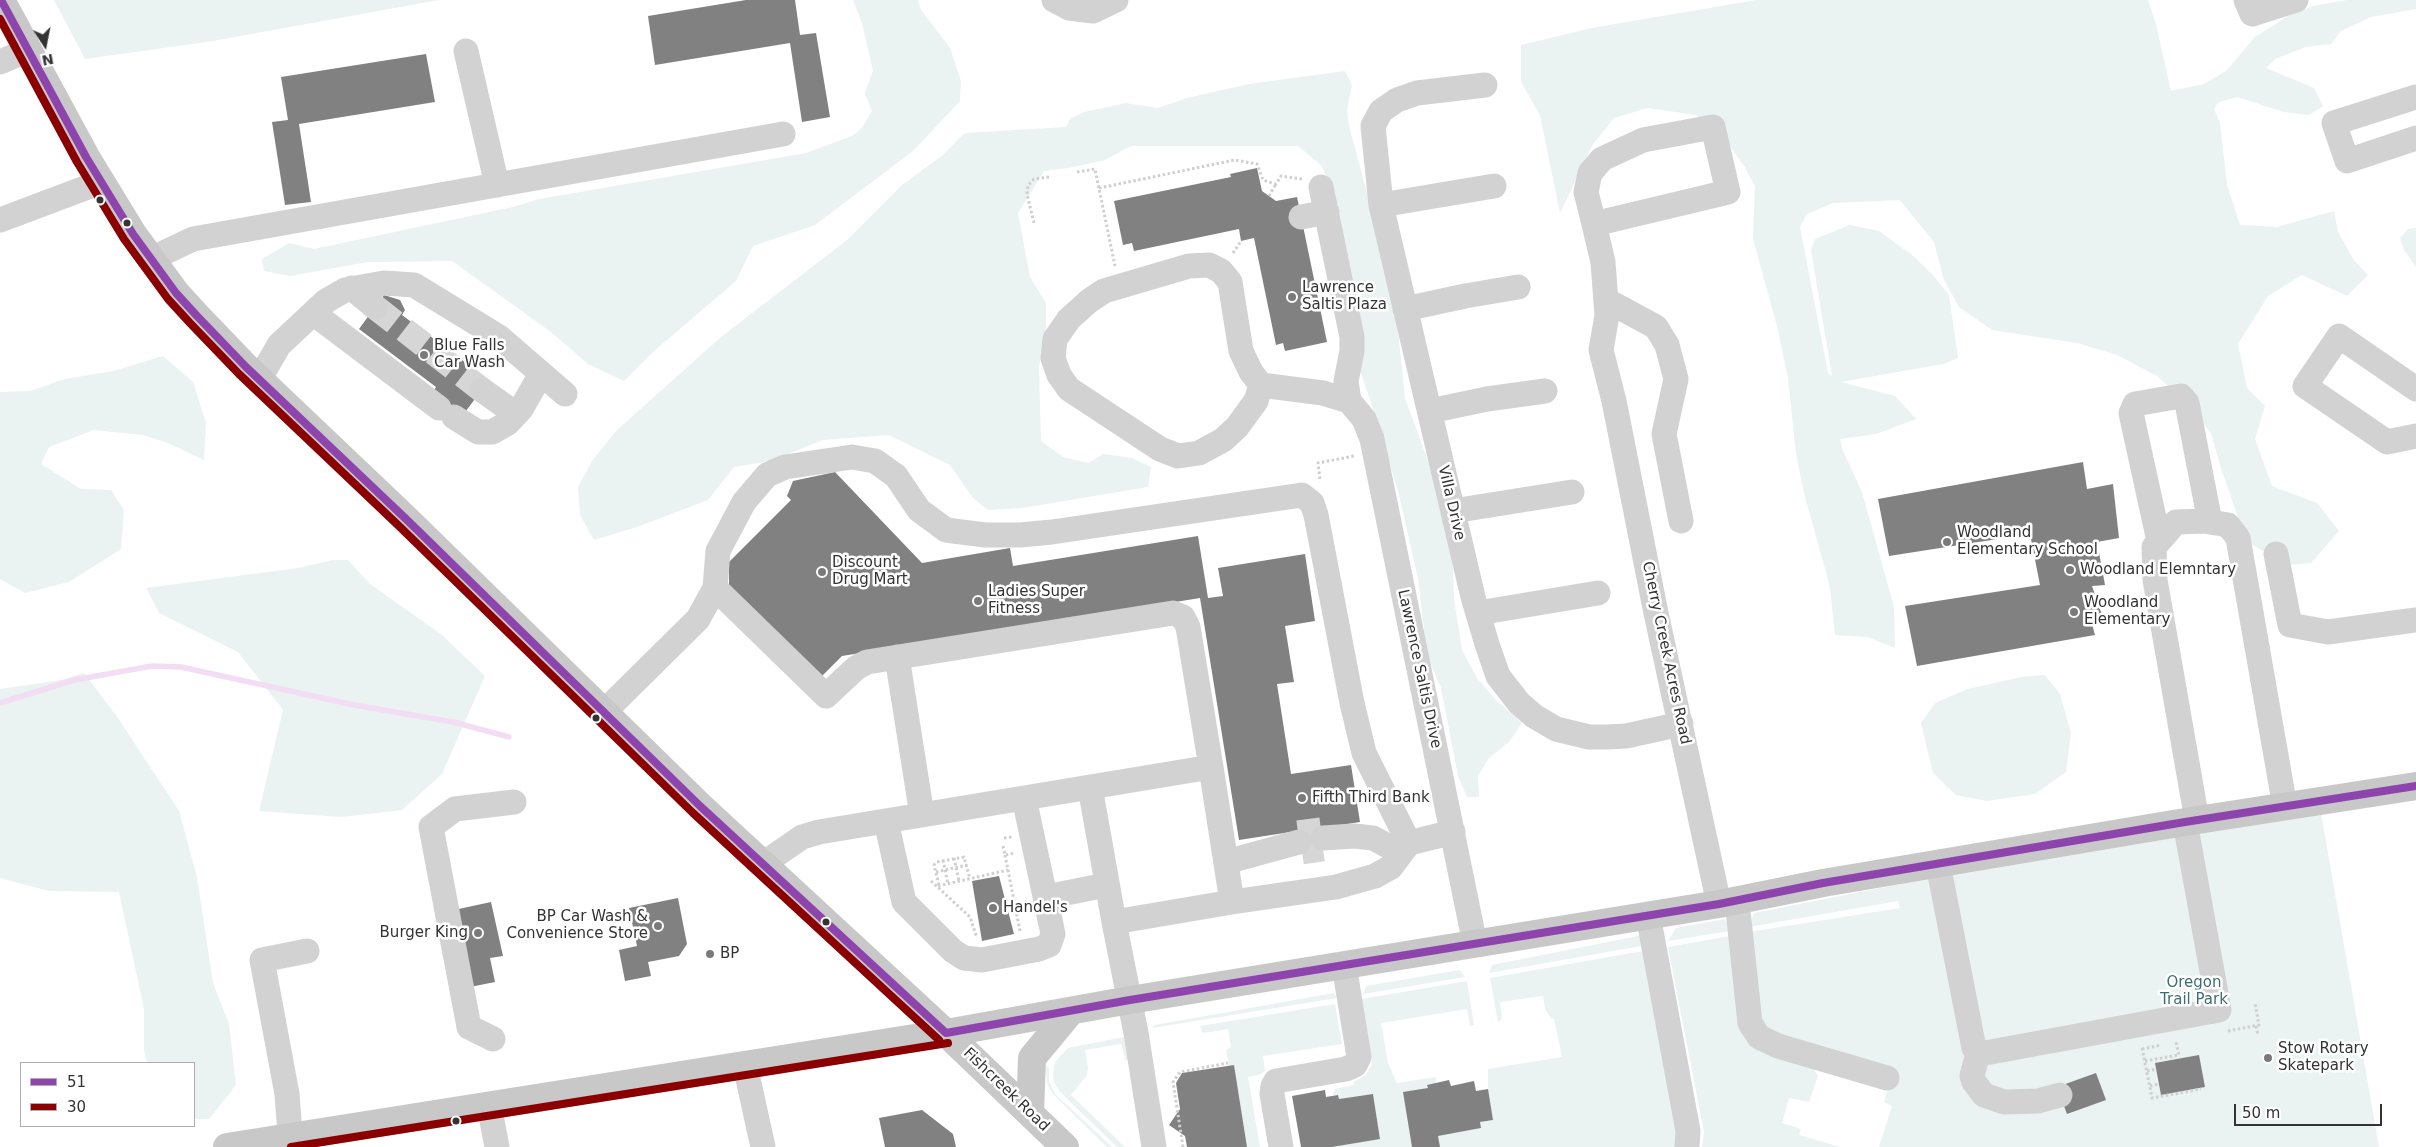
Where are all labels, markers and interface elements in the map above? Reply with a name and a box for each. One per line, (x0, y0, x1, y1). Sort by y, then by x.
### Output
north arrow (20, 20, 70, 70)
text: N (41, 51, 55, 69)
unlabelled marker (95, 195, 105, 205)
unlabelled marker (122, 218, 132, 228)
place label: Lawrence Saltis Plaza (1302, 279, 1387, 314)
marker: Lawrence Saltis Plaza (1286, 291, 1298, 303)
place label: Blue Falls Car Wash (434, 337, 505, 372)
marker: Blue Falls Car Wash (418, 349, 430, 361)
street label: Villa Drive (1434, 464, 1468, 542)
place label: Woodland Elementary School (1957, 524, 2098, 559)
marker: Woodland Elementary School (1941, 536, 1953, 548)
place label: Discount Drug Mart (832, 554, 908, 589)
street label: Cherry Creek Acres Road (1638, 560, 1694, 746)
place label: Woodland Elemntary (2080, 561, 2236, 579)
marker: Woodland Elemntary (2064, 564, 2076, 576)
marker: Discount Drug Mart (816, 566, 828, 578)
place label: Ladies Super Fitness (988, 583, 1085, 618)
street label: Lawrence Saltis Drive (1393, 588, 1445, 750)
place label: Woodland Elementary (2084, 594, 2170, 629)
marker: Ladies Super Fitness (972, 595, 984, 607)
marker: Woodland Elementary (2068, 606, 2080, 618)
unlabelled marker (591, 713, 601, 723)
place label: Fifth Third Bank (1312, 789, 1430, 807)
marker: Fifth Third Bank (1296, 792, 1308, 804)
place label: Handel's (1003, 899, 1068, 917)
marker: Handel's (987, 902, 999, 914)
place label: BP Car Wash & Convenience Store (506, 908, 648, 943)
unlabelled marker (821, 917, 831, 927)
marker: BP Car Wash & Convenience Store (652, 920, 664, 932)
place label: Burger King (380, 924, 468, 942)
marker: Burger King (472, 927, 484, 939)
place label: BP (720, 945, 739, 963)
marker: BP (704, 948, 716, 960)
park label: Oregon Trail Park (2160, 974, 2228, 1009)
place label: Stow Rotary Skatepark (2278, 1040, 2369, 1075)
street label: Fishcreek Road (959, 1044, 1053, 1136)
marker: Stow Rotary Skatepark (2262, 1052, 2274, 1064)
legend (20, 1062, 195, 1127)
text: 51 (67, 1073, 86, 1091)
scale bar (2236, 1094, 2384, 1126)
text: 30 (67, 1098, 86, 1116)
text: 50 m (2242, 1104, 2280, 1122)
unlabelled marker (451, 1116, 461, 1126)

